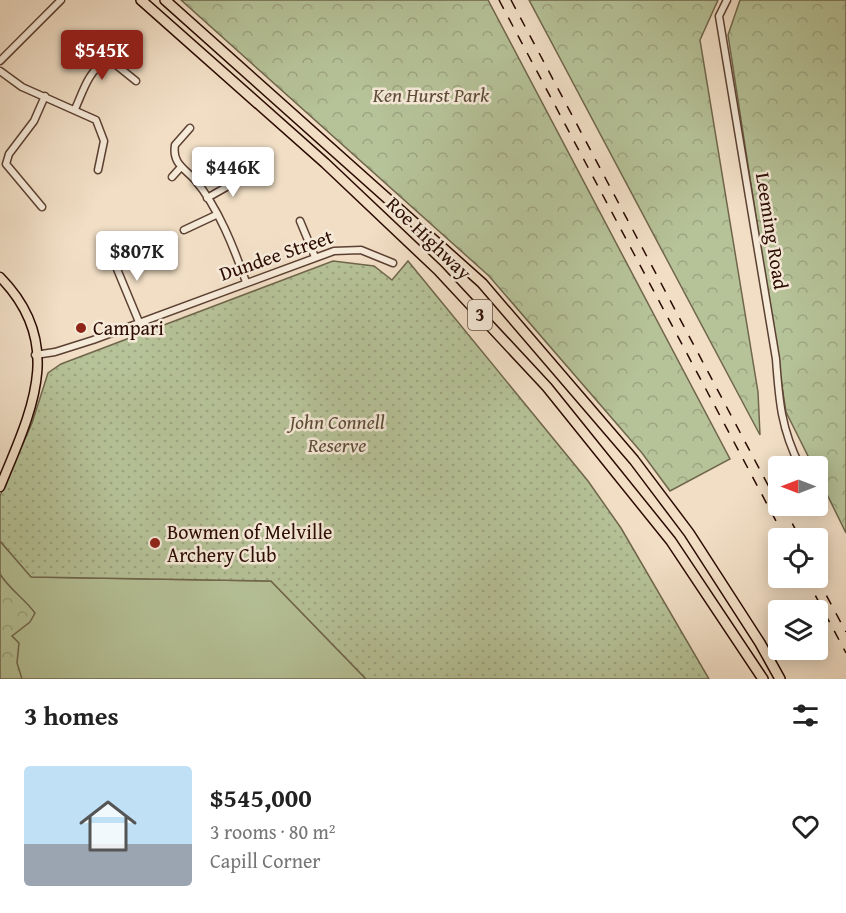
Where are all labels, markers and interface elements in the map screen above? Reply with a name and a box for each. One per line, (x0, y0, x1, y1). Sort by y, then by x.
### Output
pin: $545K (60, 30, 144, 81)
text: $545K (75, 35, 129, 64)
park label: Ken Hurst Park (372, 80, 490, 109)
pin: $446K (191, 147, 275, 198)
text: $446K (206, 152, 260, 181)
street label: Leeming Road (749, 170, 796, 292)
street label: Roe Highway (380, 189, 479, 286)
street label: Dundee Street (215, 222, 337, 288)
pin: $807K (95, 231, 179, 282)
text: $807K (110, 236, 164, 265)
road number: 3 (468, 300, 492, 330)
place label: Campari (93, 313, 164, 342)
marker: Campari (74, 321, 88, 335)
park label: John Connell Reserve (286, 407, 385, 459)
north arrow (768, 456, 828, 516)
map controls (768, 456, 828, 660)
place label: Bowmen of Melville Archery Club (167, 517, 332, 569)
button: locate (768, 528, 828, 588)
marker: Bowmen of Melville Archery Club (148, 536, 162, 550)
button: layers (768, 600, 828, 660)
text: 3 homes (24, 696, 119, 735)
icon: filters (789, 699, 822, 732)
text: $545,000 (210, 778, 312, 817)
icon: home (72, 790, 144, 862)
icon: heart (789, 810, 822, 843)
text: 3 rooms · 80 m² (210, 817, 336, 846)
text: Capill Corner (210, 846, 321, 875)

